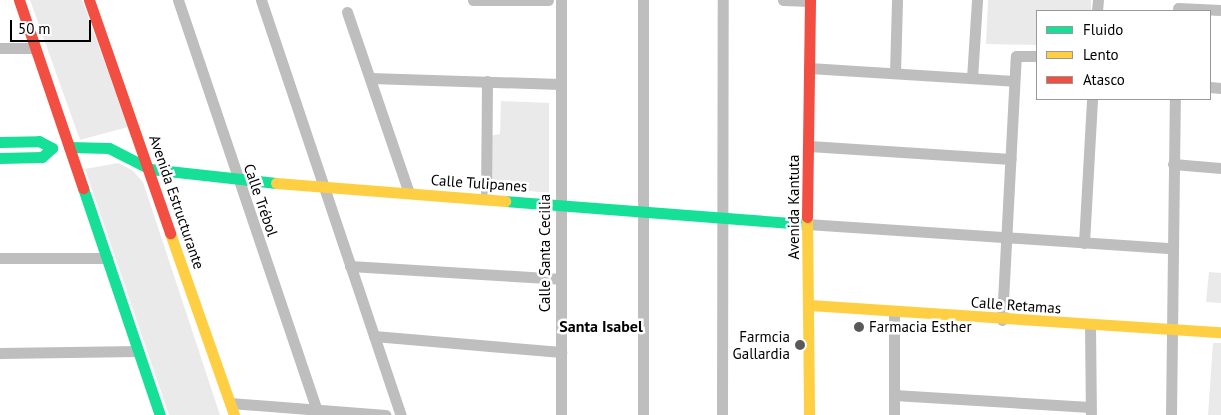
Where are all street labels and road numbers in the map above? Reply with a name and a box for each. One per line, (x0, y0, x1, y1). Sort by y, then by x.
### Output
street label: Avenida Estructurante (146, 133, 208, 271)
street label: Avenida Kantuta (785, 155, 803, 259)
street label: Calle Trébol (240, 161, 282, 239)
street label: Calle Tulipanes (430, 171, 528, 195)
street label: Calle Santa Cecilia (536, 194, 554, 312)
street label: Calle Retamas (970, 293, 1062, 317)

